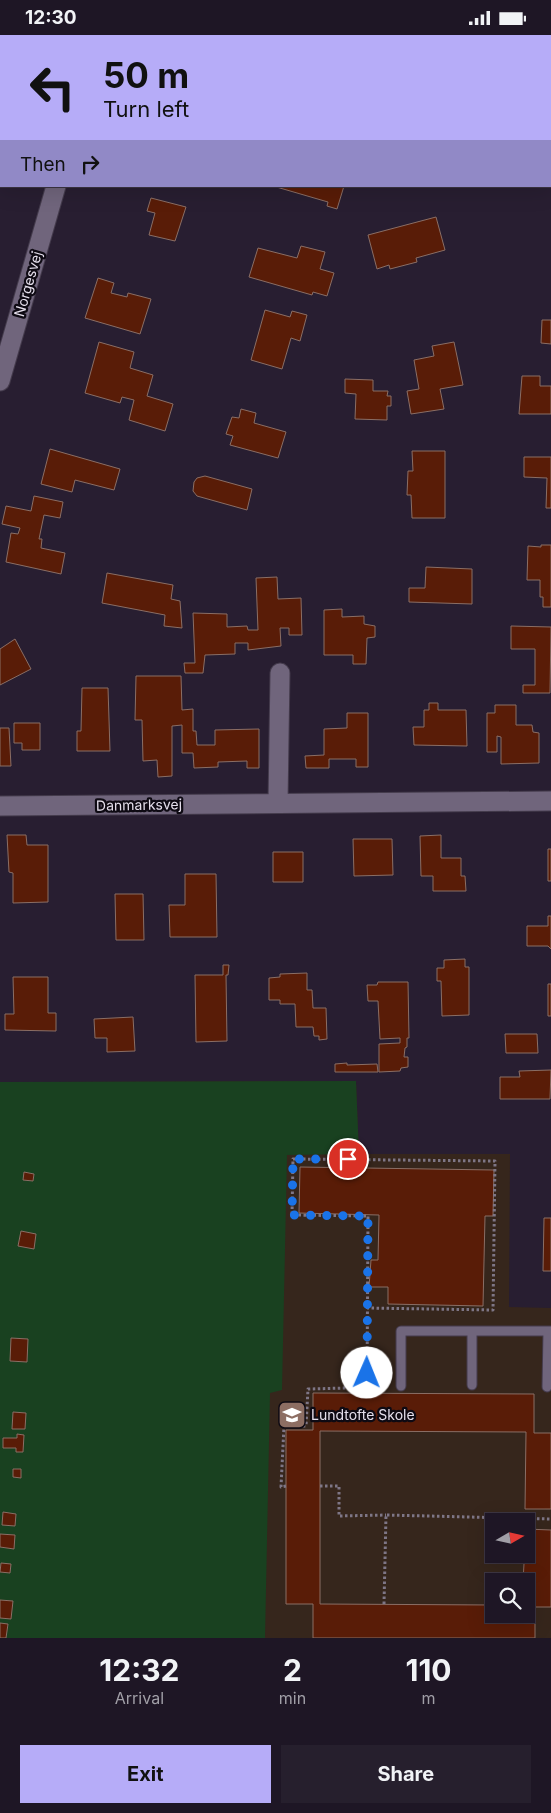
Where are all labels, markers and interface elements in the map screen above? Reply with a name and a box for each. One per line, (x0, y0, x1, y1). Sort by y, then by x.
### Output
text: 12:30 (25, 6, 77, 29)
text: 50 m (103, 54, 189, 96)
icon: left (20, 55, 85, 120)
text: Turn left (103, 96, 189, 122)
icon: right (76, 150, 104, 178)
text: Then (20, 153, 66, 176)
street label: Norgesvej (10, 249, 45, 319)
street label: Danmarksvej (96, 795, 182, 814)
pin (327, 1138, 369, 1180)
icon: arrive (334, 1145, 362, 1173)
position arrow (340, 1346, 392, 1398)
school or university icon: Lundtofte Skole (277, 1400, 307, 1430)
place label: Lundtofte Skole (311, 1406, 415, 1423)
north arrow (485, 1513, 535, 1563)
map controls (485, 1513, 535, 1623)
button: search (485, 1573, 535, 1623)
text: 12:32 (99, 1652, 179, 1688)
text: 2 (283, 1652, 302, 1688)
text: 110 (406, 1652, 452, 1688)
text: Arrival (115, 1688, 164, 1708)
text: min (279, 1688, 306, 1708)
text: m (422, 1688, 436, 1708)
button: Exit (20, 1745, 271, 1803)
button: Share (281, 1745, 531, 1803)

